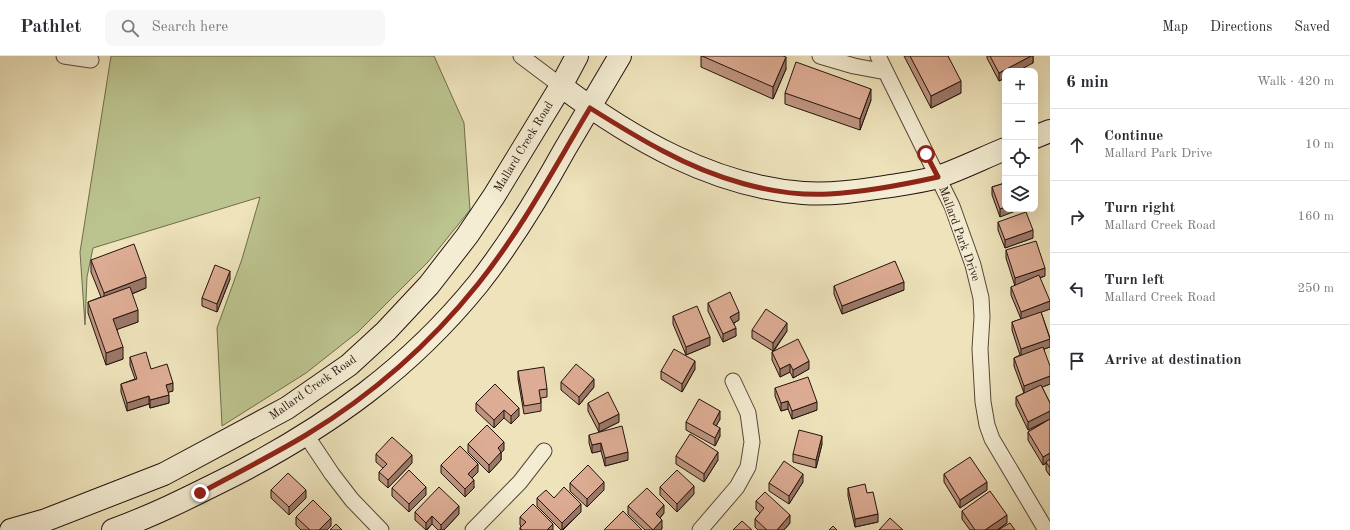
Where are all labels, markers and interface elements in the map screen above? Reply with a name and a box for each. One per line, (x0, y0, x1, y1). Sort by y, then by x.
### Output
search box (105, 10, 385, 46)
icon: search (119, 17, 141, 39)
text: Pathlet (20, 18, 81, 37)
text: Search here (151, 20, 228, 35)
text: Map (1162, 20, 1188, 34)
text: Directions (1210, 20, 1272, 34)
text: Saved (1294, 20, 1330, 34)
map controls (1002, 68, 1038, 212)
button: + (1002, 68, 1038, 104)
text: 6 min (1066, 74, 1109, 91)
text: Walk · 420 m (1257, 75, 1334, 88)
street label: Mallard Creek Road (492, 100, 556, 194)
button: − (1002, 104, 1038, 140)
text: Continue (1104, 129, 1163, 144)
icon: ahead (1066, 134, 1088, 156)
text: 10 m (1305, 138, 1334, 151)
button: locate (1002, 140, 1038, 176)
route start (917, 145, 935, 163)
text: Mallard Park Drive (1104, 147, 1212, 160)
button: layers (1002, 176, 1038, 212)
street label: Mallard Park Drive (936, 185, 982, 283)
text: Turn right (1104, 201, 1175, 216)
icon: right (1066, 206, 1088, 228)
text: 160 m (1297, 210, 1334, 223)
text: Mallard Creek Road (1104, 219, 1216, 232)
text: Turn left (1104, 273, 1164, 288)
icon: left (1066, 278, 1088, 300)
text: 250 m (1297, 282, 1334, 295)
text: Mallard Creek Road (1104, 291, 1216, 304)
icon: arrive (1066, 350, 1088, 372)
street label: Mallard Creek Road (267, 353, 359, 423)
text: Arrive at destination (1104, 353, 1242, 368)
route end (191, 484, 209, 502)

